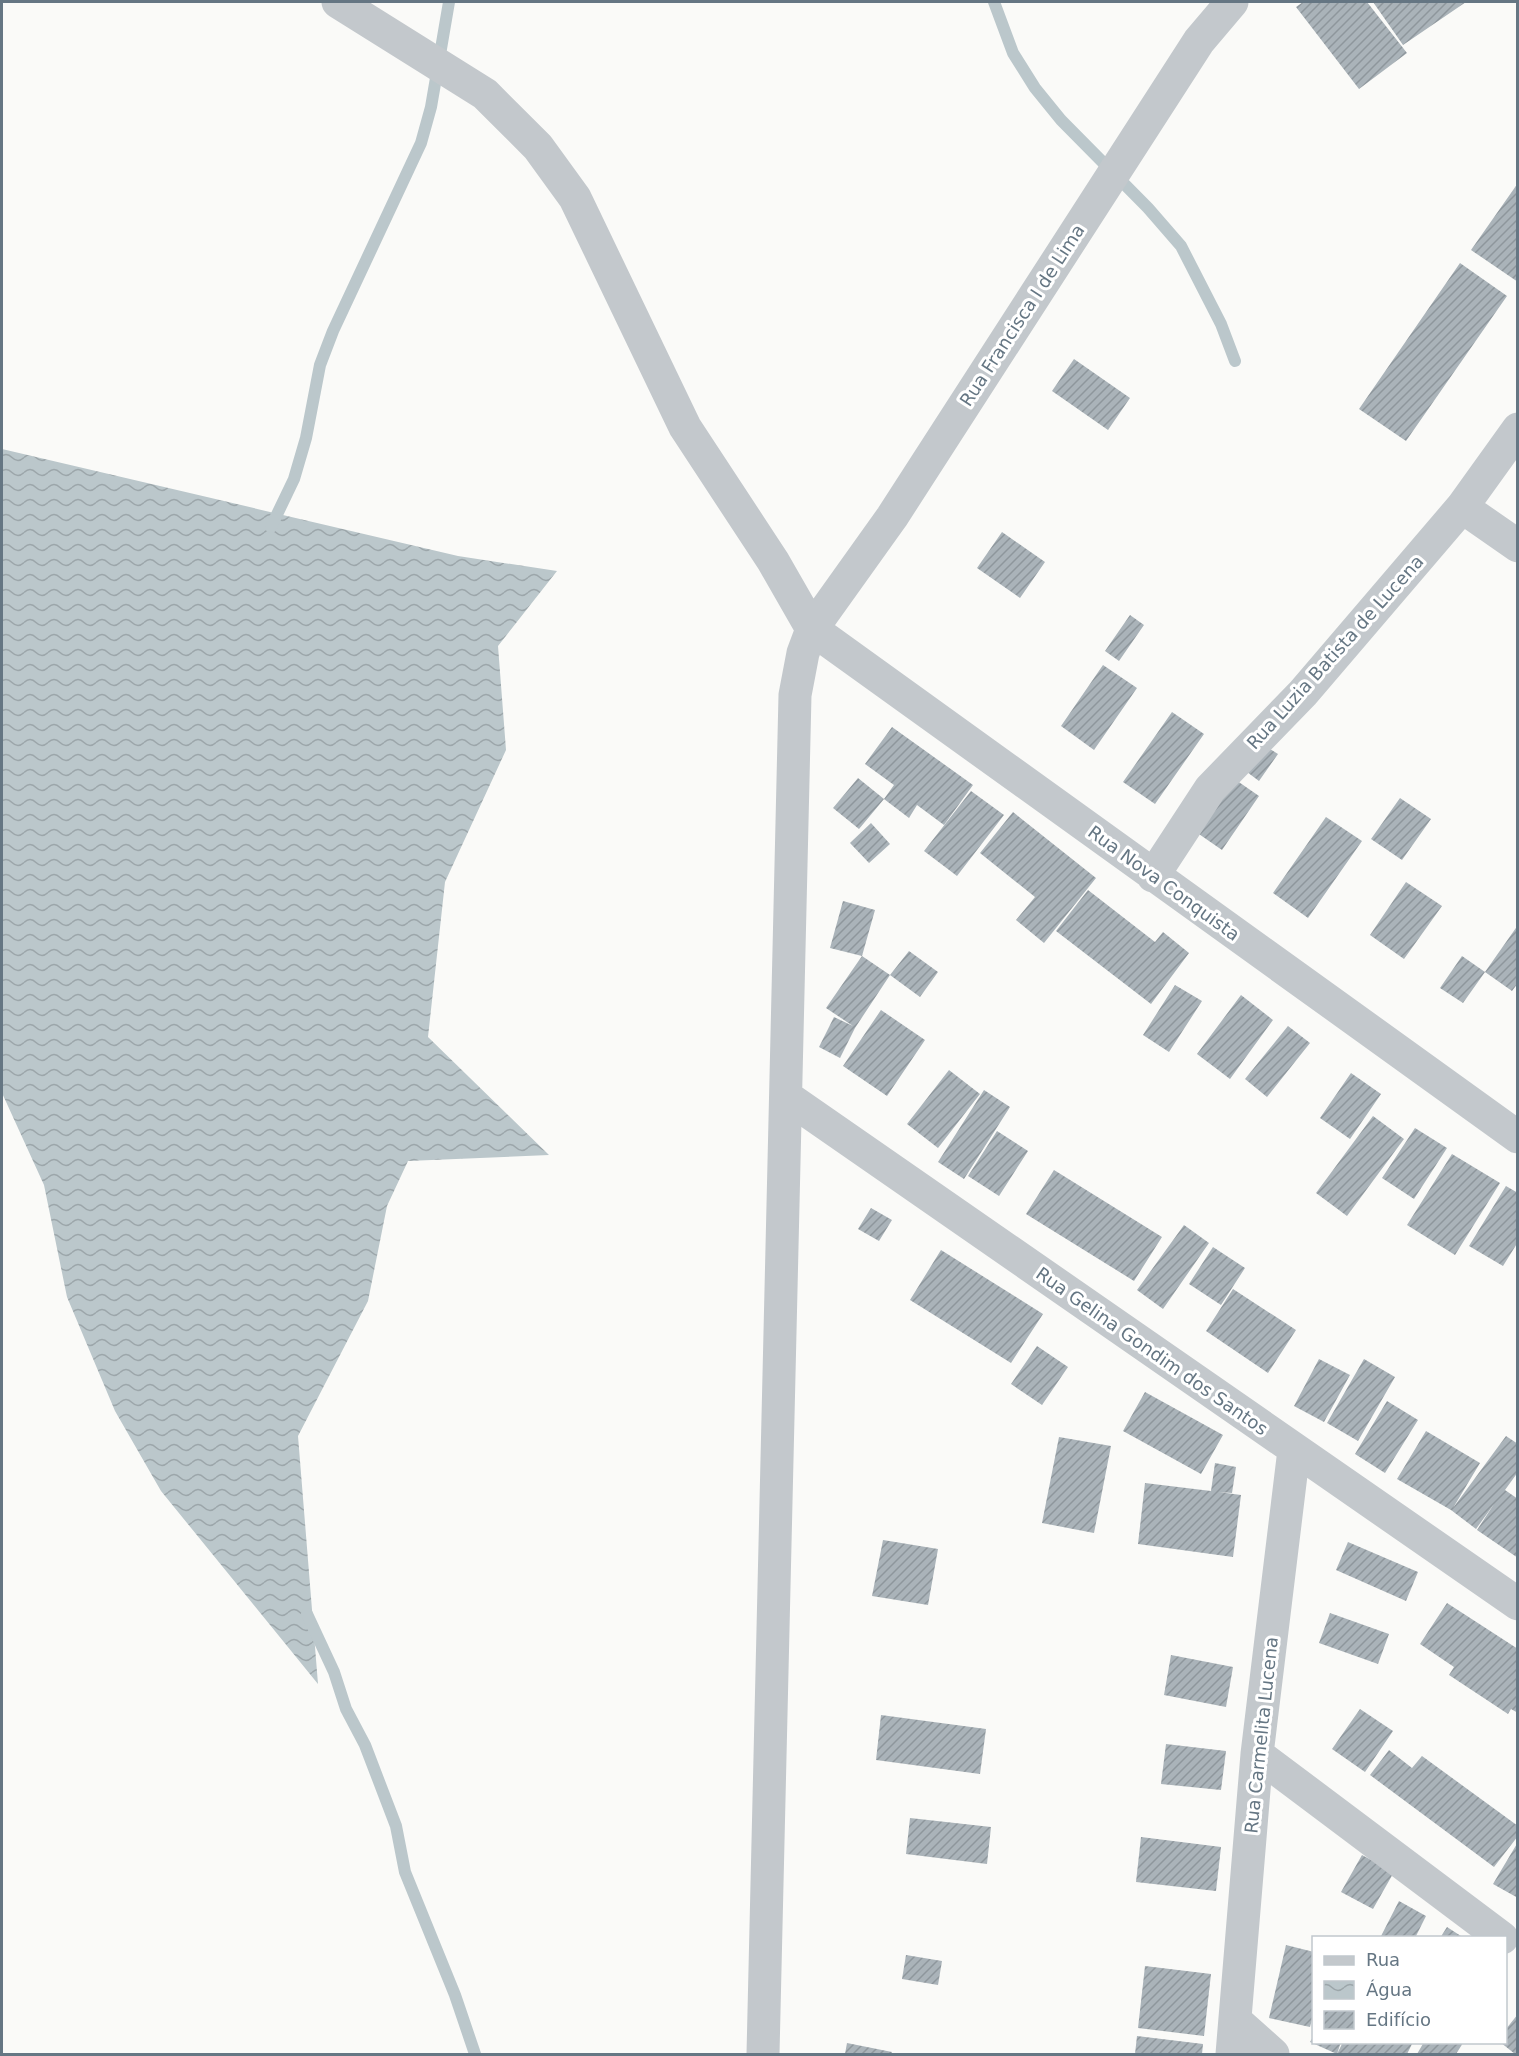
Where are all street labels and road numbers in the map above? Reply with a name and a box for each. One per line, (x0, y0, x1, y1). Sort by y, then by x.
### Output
street label: Rua Francisca I de Lima (955, 220, 1089, 410)
street label: Rua Luzia Batista de Lucena (1242, 551, 1428, 753)
street label: Rua Nova Conquista (1084, 821, 1244, 945)
street label: Rua Gelina Gondim dos Santos (1032, 1263, 1272, 1439)
street label: Rua Carmelita Lucena (1240, 1636, 1282, 1834)

